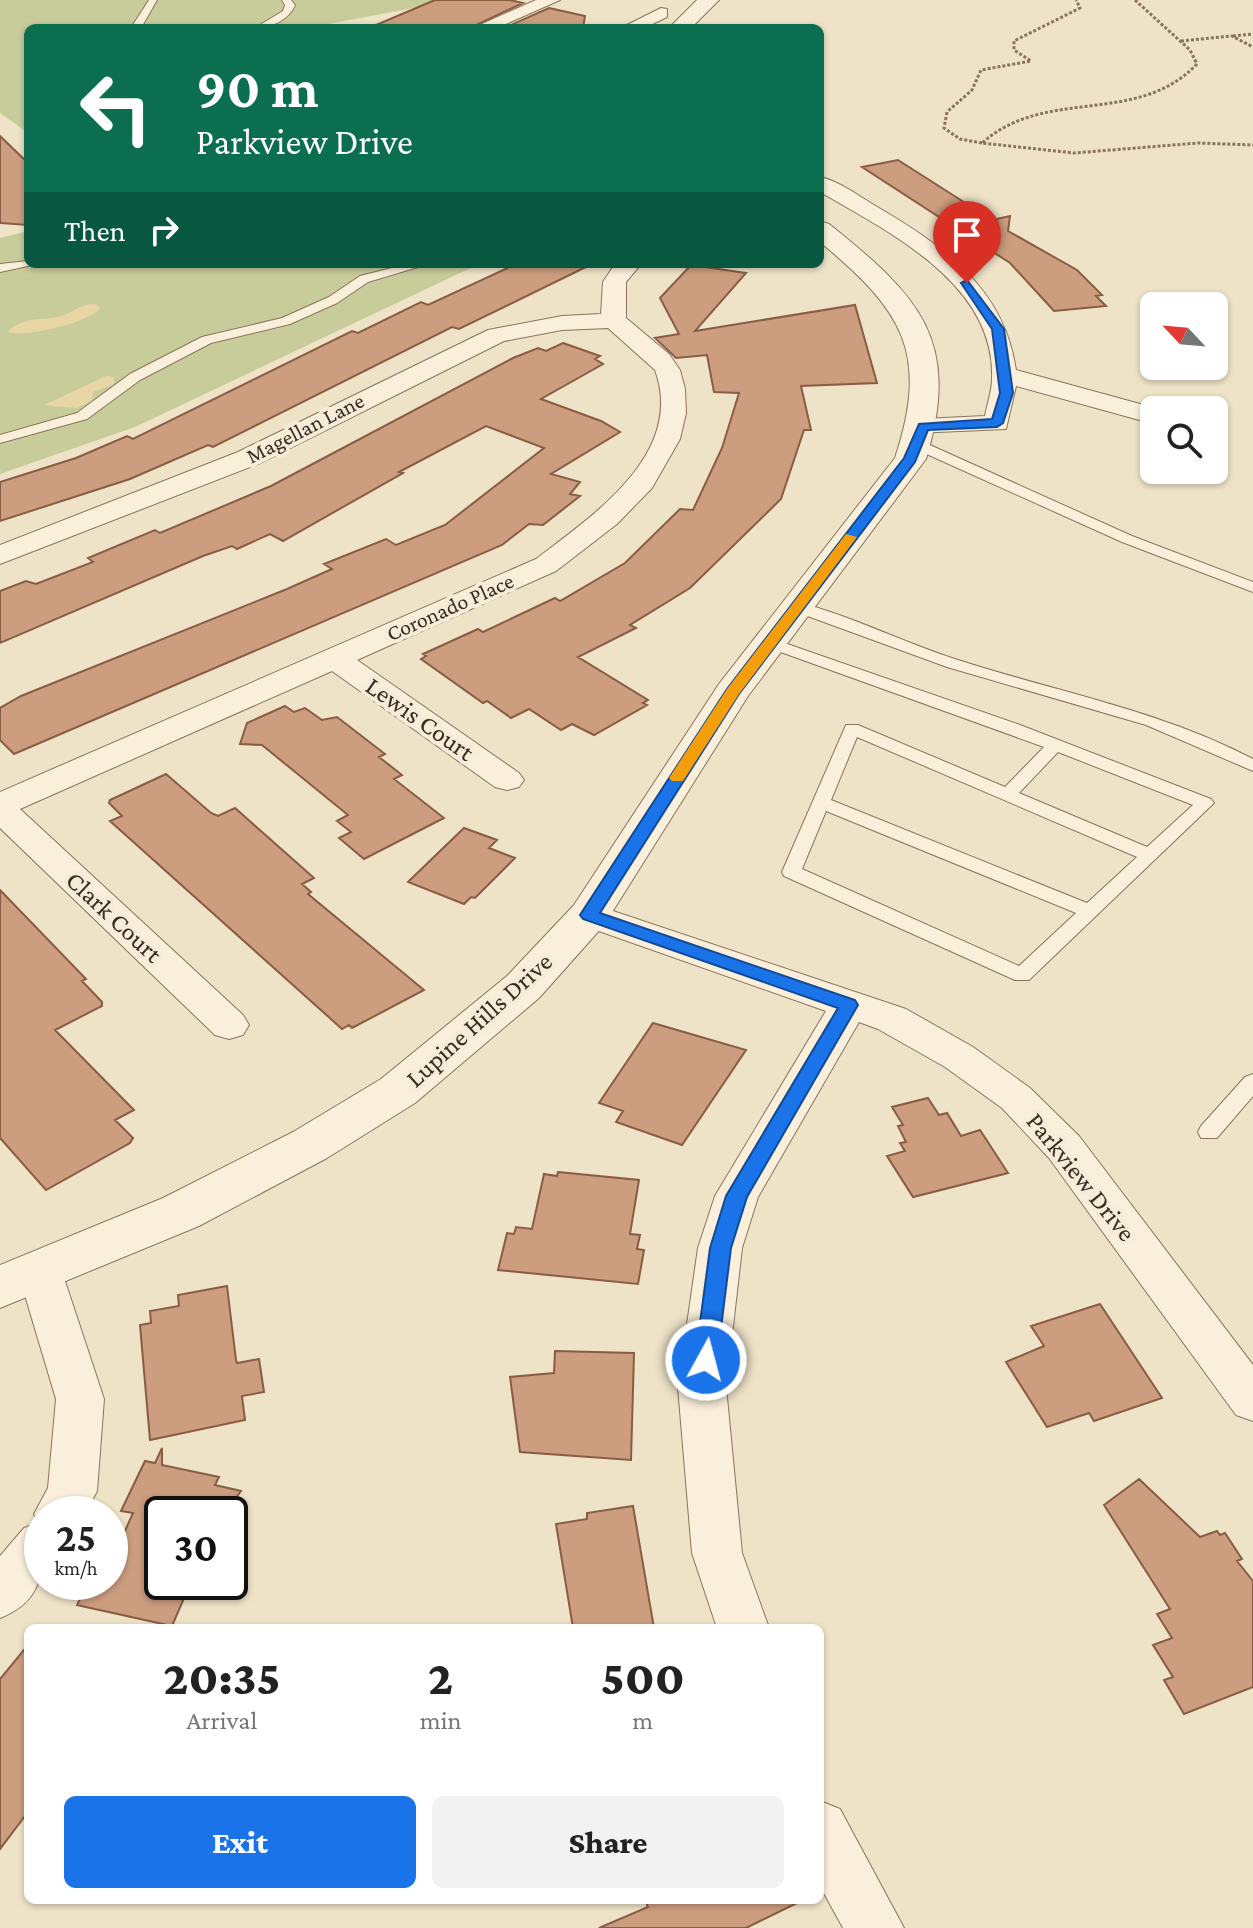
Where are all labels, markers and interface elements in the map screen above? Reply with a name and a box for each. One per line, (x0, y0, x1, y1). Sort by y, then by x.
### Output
icon: left (64, 56, 168, 160)
text: 90 m (196, 57, 319, 119)
text: Parkview Drive (196, 122, 413, 162)
pin (933, 201, 1001, 283)
icon: right (142, 208, 186, 252)
icon: arrive (945, 213, 989, 257)
text: Then (64, 214, 126, 247)
north arrow (1140, 292, 1228, 380)
map controls (1140, 292, 1228, 484)
street label: Magellan Lane (242, 388, 368, 468)
button: search (1140, 396, 1228, 484)
street label: Coronado Place (383, 568, 517, 646)
street label: Lewis Court (360, 671, 480, 767)
street label: Clark Court (60, 865, 168, 969)
street label: Lupine Hills Drive (400, 947, 558, 1093)
street label: Parkview Drive (1020, 1107, 1142, 1247)
position arrow (664, 1318, 748, 1402)
speed limit sign: 30 (144, 1496, 248, 1600)
text: 25 (56, 1515, 96, 1560)
text: km/h (54, 1557, 98, 1579)
text: 20:35 (163, 1651, 280, 1704)
text: 2 (428, 1651, 453, 1704)
text: 500 (601, 1651, 685, 1704)
text: Arrival (186, 1706, 257, 1735)
text: min (420, 1706, 461, 1735)
text: m (632, 1706, 653, 1735)
button: Exit (64, 1796, 416, 1888)
button: Share (432, 1796, 784, 1888)

